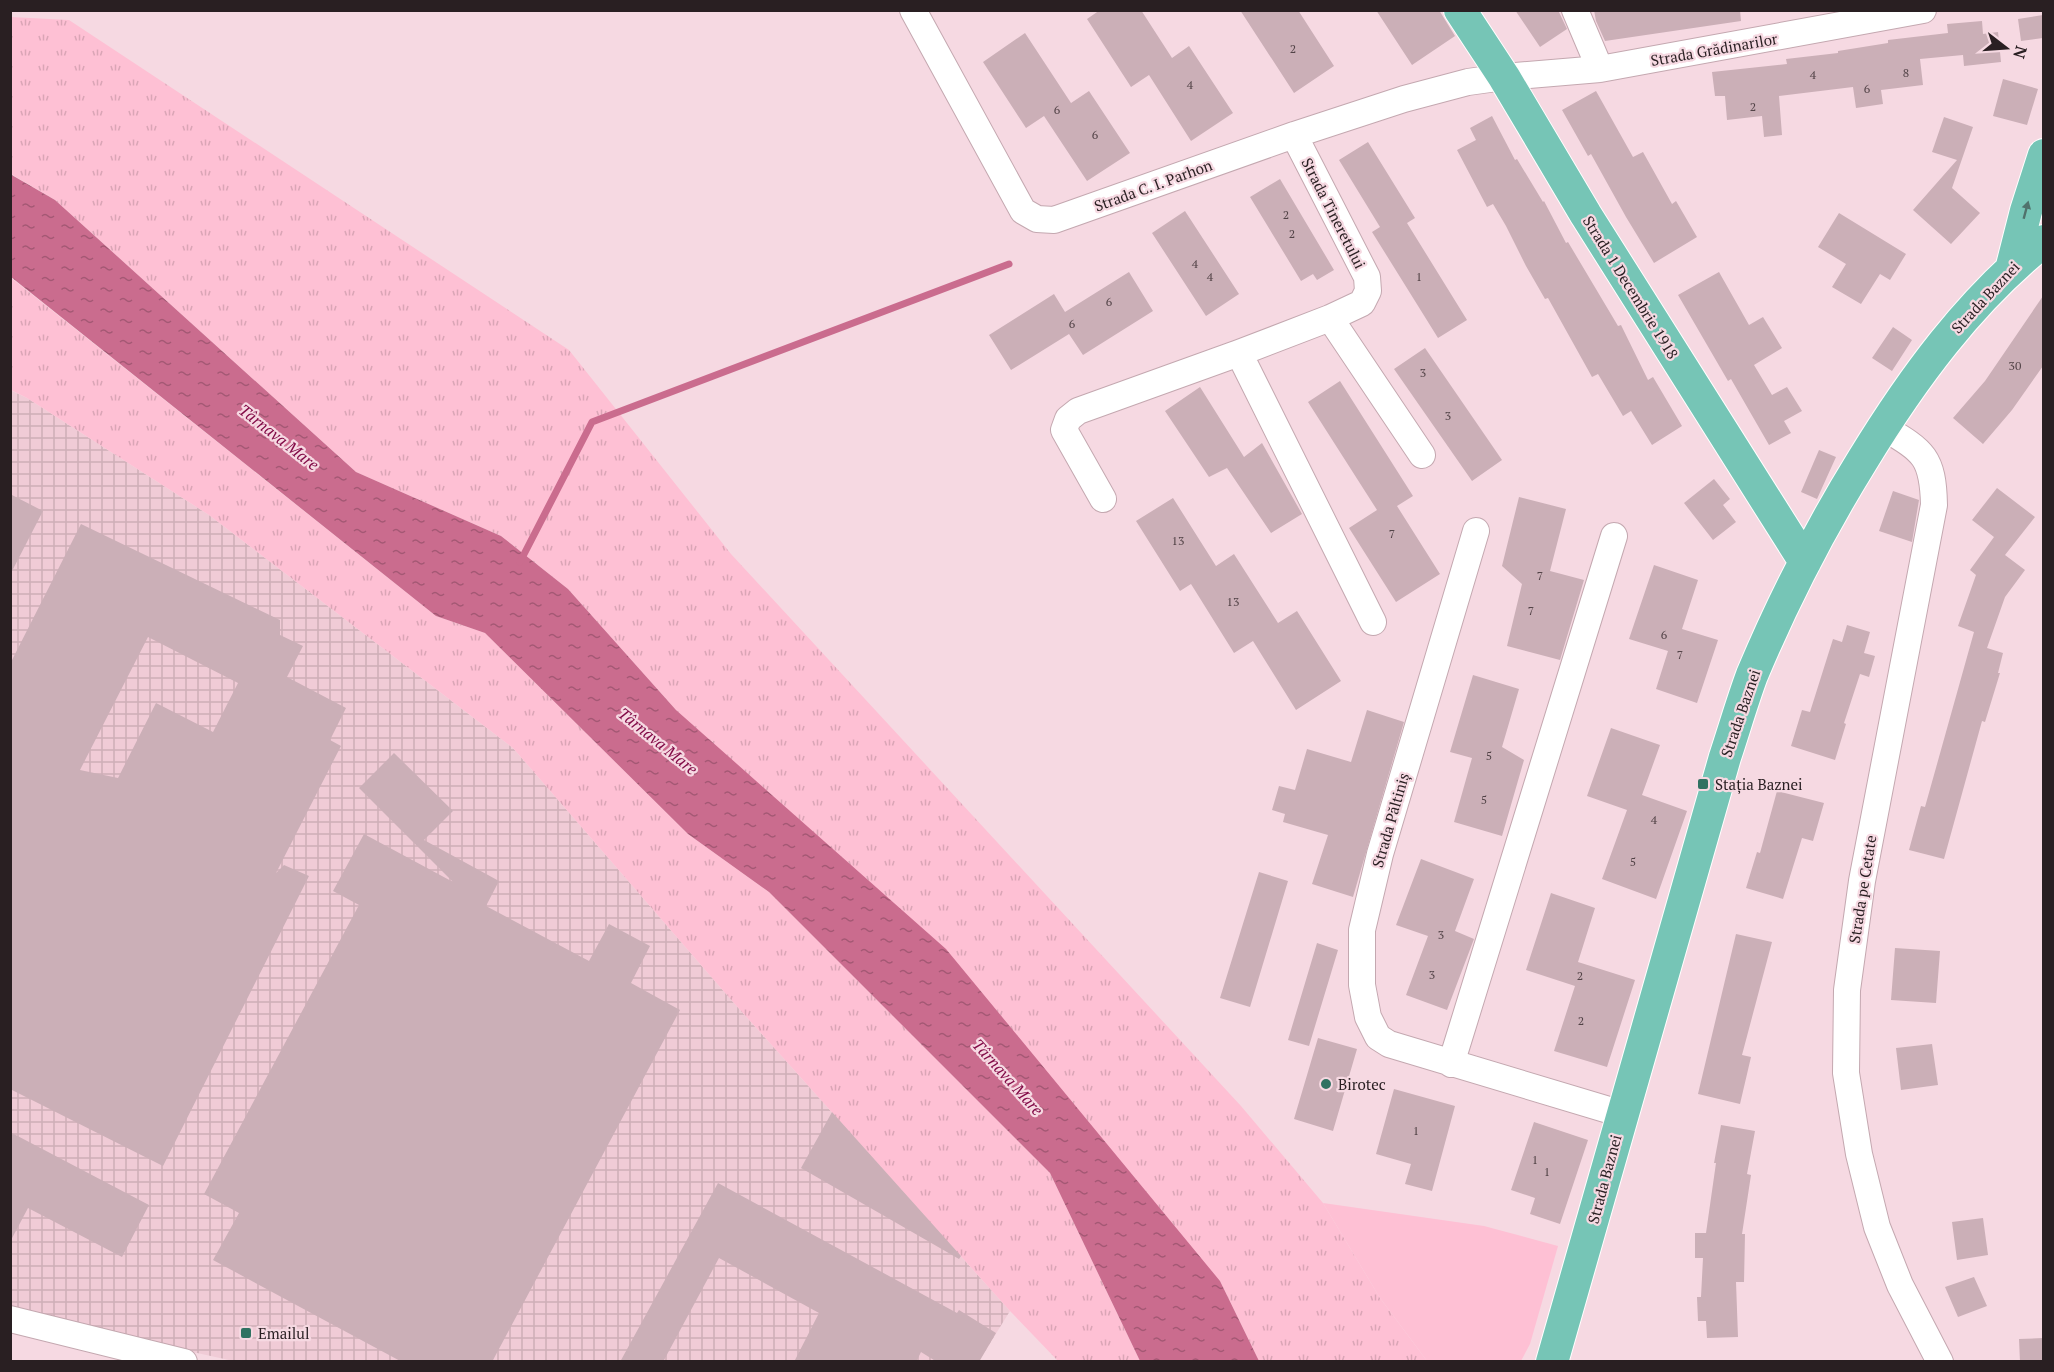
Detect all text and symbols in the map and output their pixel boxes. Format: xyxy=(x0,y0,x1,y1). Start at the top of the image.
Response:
north arrow xyxy=(1976,18,2036,78)
street label: Strada Grădinarilor xyxy=(1649,28,1779,70)
house number: 2 xyxy=(1290,41,1296,56)
text: N xyxy=(2008,43,2033,61)
house number: 8 xyxy=(1903,65,1909,80)
house number: 4 xyxy=(1810,67,1817,82)
house number: 4 xyxy=(1187,77,1194,92)
house number: 6 xyxy=(1864,81,1871,96)
house number: 2 xyxy=(1750,99,1756,114)
house number: 6 xyxy=(1054,102,1061,117)
house number: 6 xyxy=(1092,127,1099,142)
street label: Strada C. I. Parhon xyxy=(1091,154,1215,216)
street label: Strada Tineretului xyxy=(1297,154,1371,272)
one-way arrow xyxy=(2022,201,2031,219)
house number: 2 xyxy=(1283,207,1289,222)
street label: Strada 1 Decembrie 1918 xyxy=(1579,212,1683,362)
house number: 2 xyxy=(1289,226,1295,241)
house number: 4 xyxy=(1192,256,1199,271)
street label: Strada Baznei xyxy=(1946,257,2024,337)
house number: 4 xyxy=(1207,269,1214,284)
house number: 1 xyxy=(1416,269,1422,284)
house number: 6 xyxy=(1106,294,1113,309)
house number: 6 xyxy=(1069,316,1076,331)
house number: 30 xyxy=(2009,358,2021,373)
house number: 3 xyxy=(1420,365,1426,380)
water label: Târnava Mare xyxy=(234,399,324,475)
house number: 3 xyxy=(1445,408,1451,423)
house number: 7 xyxy=(1389,526,1395,541)
house number: 13 xyxy=(1172,533,1184,548)
house number: 7 xyxy=(1537,568,1543,583)
house number: 13 xyxy=(1227,594,1239,609)
house number: 7 xyxy=(1528,603,1534,618)
house number: 6 xyxy=(1661,627,1668,642)
house number: 7 xyxy=(1677,647,1683,662)
street label: Strada Baznei xyxy=(1716,666,1764,760)
water label: Târnava Mare xyxy=(614,702,702,780)
house number: 5 xyxy=(1486,748,1492,763)
street label: Strada Păltiniș xyxy=(1367,770,1413,870)
place label: Stația Baznei xyxy=(1715,774,1803,794)
marker: Stația Baznei xyxy=(1696,777,1710,791)
house number: 5 xyxy=(1481,792,1487,807)
house number: 4 xyxy=(1651,812,1658,827)
street label: Strada pe Cetate xyxy=(1844,833,1880,945)
house number: 5 xyxy=(1630,854,1636,869)
house number: 3 xyxy=(1438,927,1444,942)
house number: 3 xyxy=(1429,967,1435,982)
house number: 2 xyxy=(1577,968,1583,983)
house number: 2 xyxy=(1578,1013,1584,1028)
water label: Târnava Mare xyxy=(968,1034,1048,1120)
place label: Birotec xyxy=(1338,1074,1386,1094)
marker: Birotec xyxy=(1319,1077,1333,1091)
house number: 1 xyxy=(1413,1123,1419,1138)
street label: Strada Baznei xyxy=(1582,1132,1626,1226)
house number: 1 xyxy=(1532,1152,1538,1167)
house number: 1 xyxy=(1544,1164,1550,1179)
place label: Emailul xyxy=(258,1323,309,1343)
marker: Emailul xyxy=(239,1326,253,1340)

